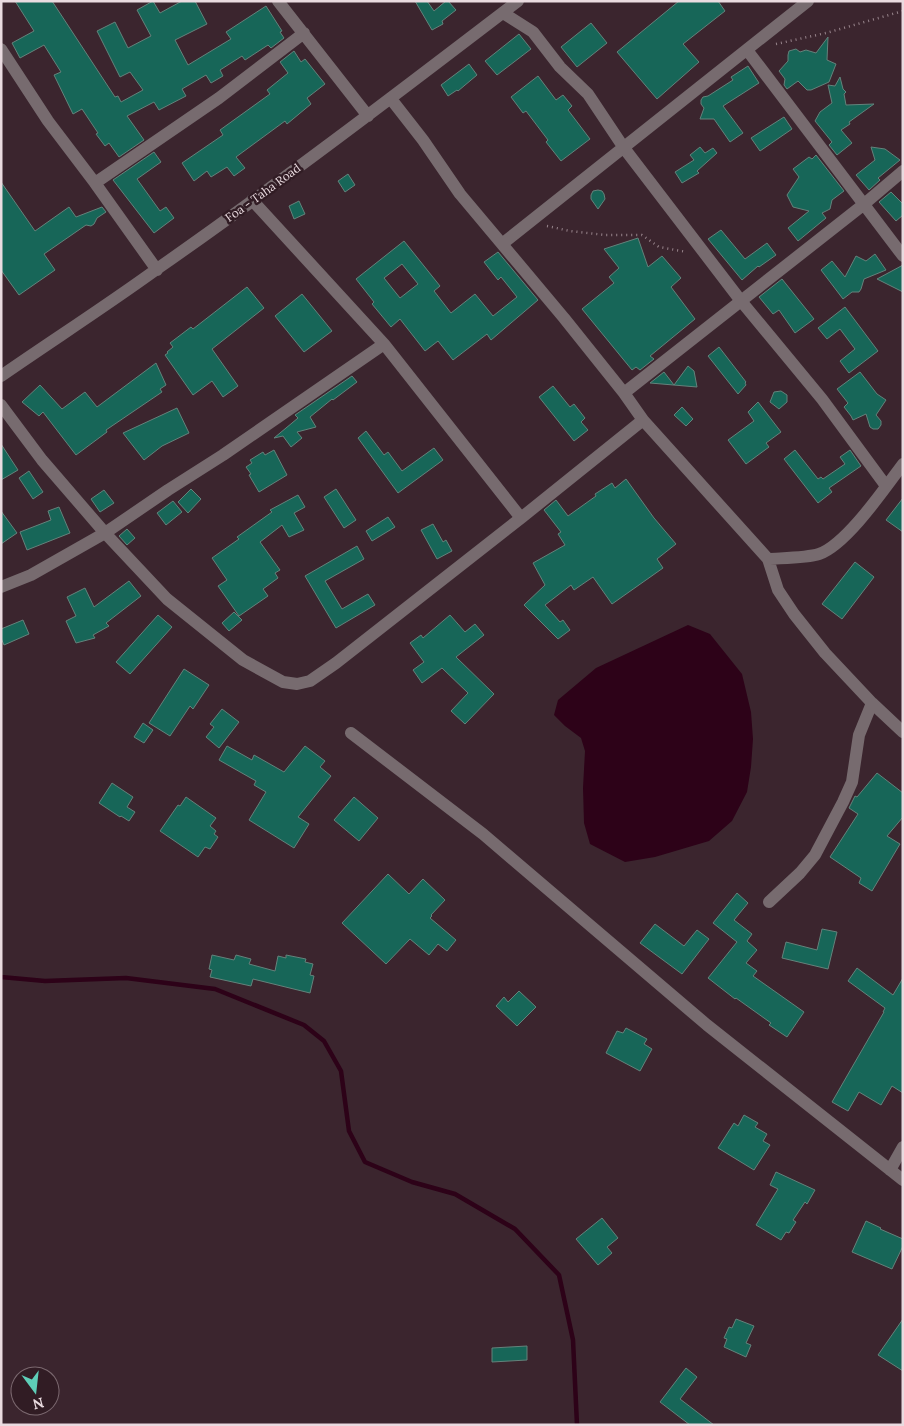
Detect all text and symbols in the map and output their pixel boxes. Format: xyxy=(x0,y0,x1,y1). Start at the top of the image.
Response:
street label: Foa - Taha Road xyxy=(222,160,303,225)
north arrow xyxy=(10,1366,60,1416)
text: N xyxy=(31,1393,46,1414)

